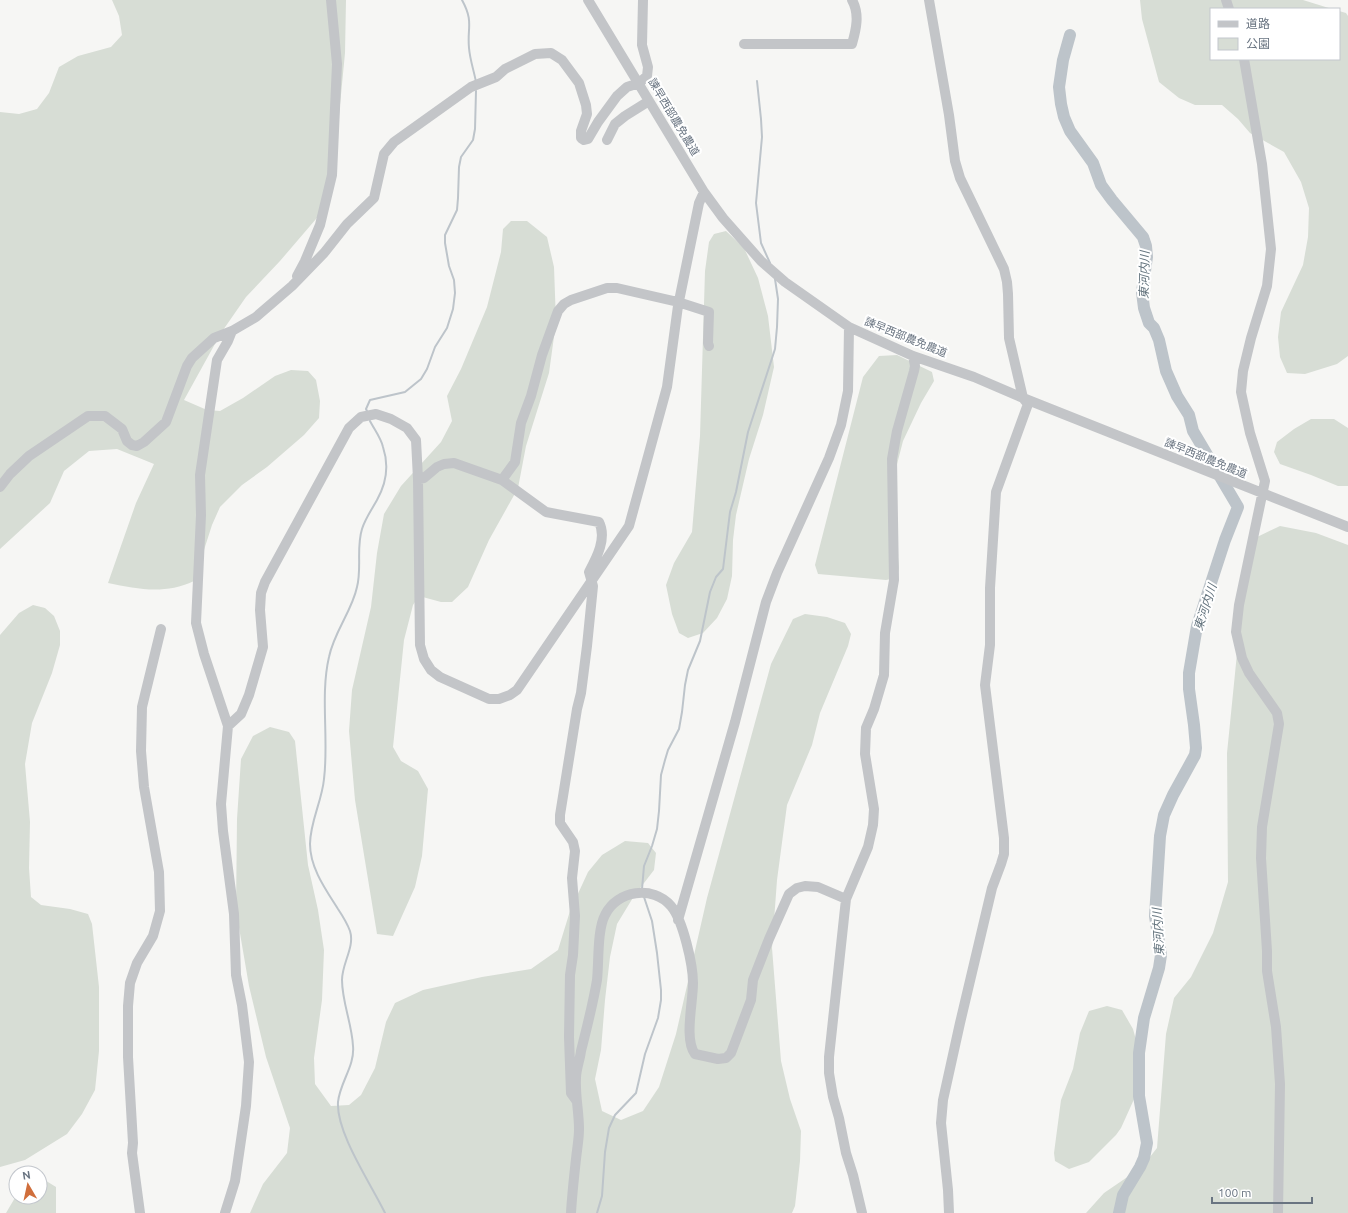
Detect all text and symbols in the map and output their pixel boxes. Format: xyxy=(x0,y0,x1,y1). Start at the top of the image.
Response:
legend xyxy=(1210,8,1340,60)
text: 道路 xyxy=(1246,17,1270,30)
text: 公園 xyxy=(1246,37,1270,50)
street label: 諫早西部農免農道 xyxy=(646,76,702,158)
water label: 東河内川 xyxy=(1137,249,1151,299)
street label: 諫早西部農免農道 xyxy=(863,315,949,359)
street label: 諫早西部農免農道 xyxy=(1163,436,1249,480)
water label: 東河内川 xyxy=(1191,580,1219,632)
water label: 東河内川 xyxy=(1150,906,1166,956)
north arrow xyxy=(8,1165,48,1205)
text: N xyxy=(21,1169,31,1182)
scale bar xyxy=(1212,1179,1312,1205)
text: 100 m xyxy=(1218,1186,1251,1199)

